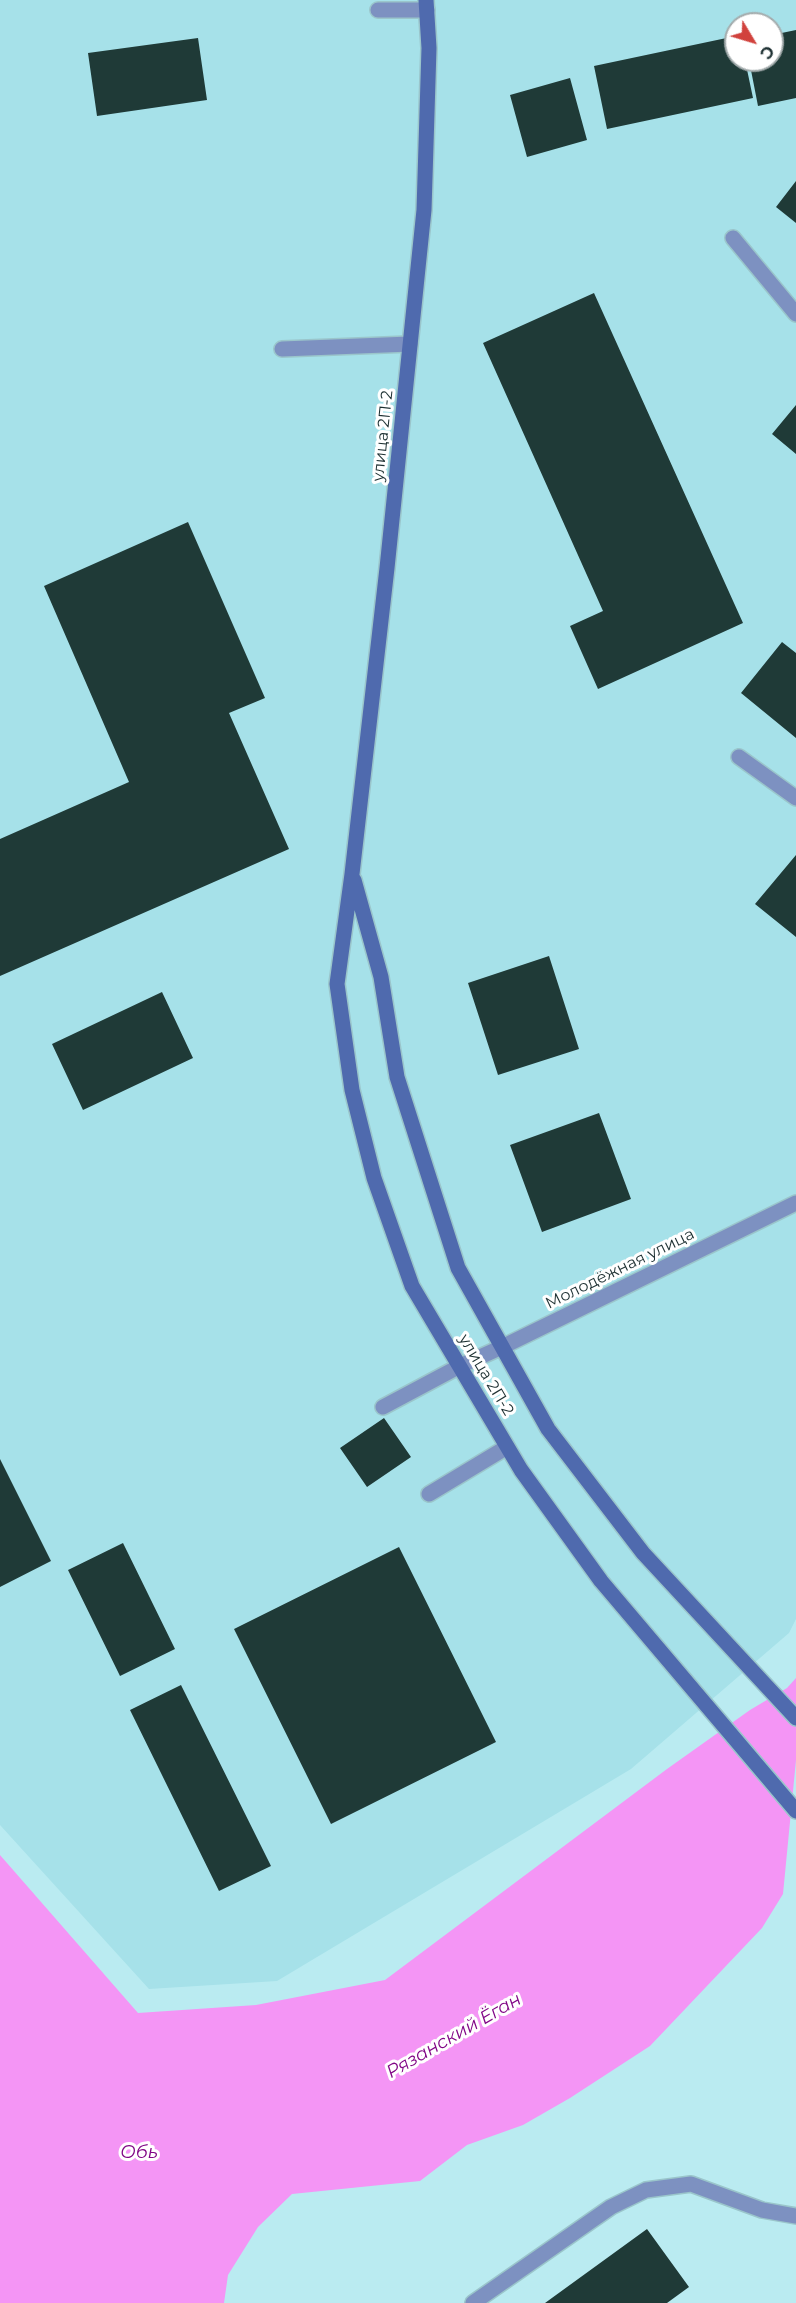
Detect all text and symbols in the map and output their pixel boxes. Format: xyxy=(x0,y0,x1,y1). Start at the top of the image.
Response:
north arrow xyxy=(724,12,784,72)
text: С xyxy=(756,42,778,63)
street label: улица 2П-2 xyxy=(369,390,397,482)
street label: Молодёжная улица xyxy=(543,1225,697,1313)
street label: улица 2П-2 xyxy=(454,1331,518,1419)
water label: Рязанский Ёган xyxy=(383,1989,525,2083)
water label: Обь xyxy=(120,2142,158,2164)

